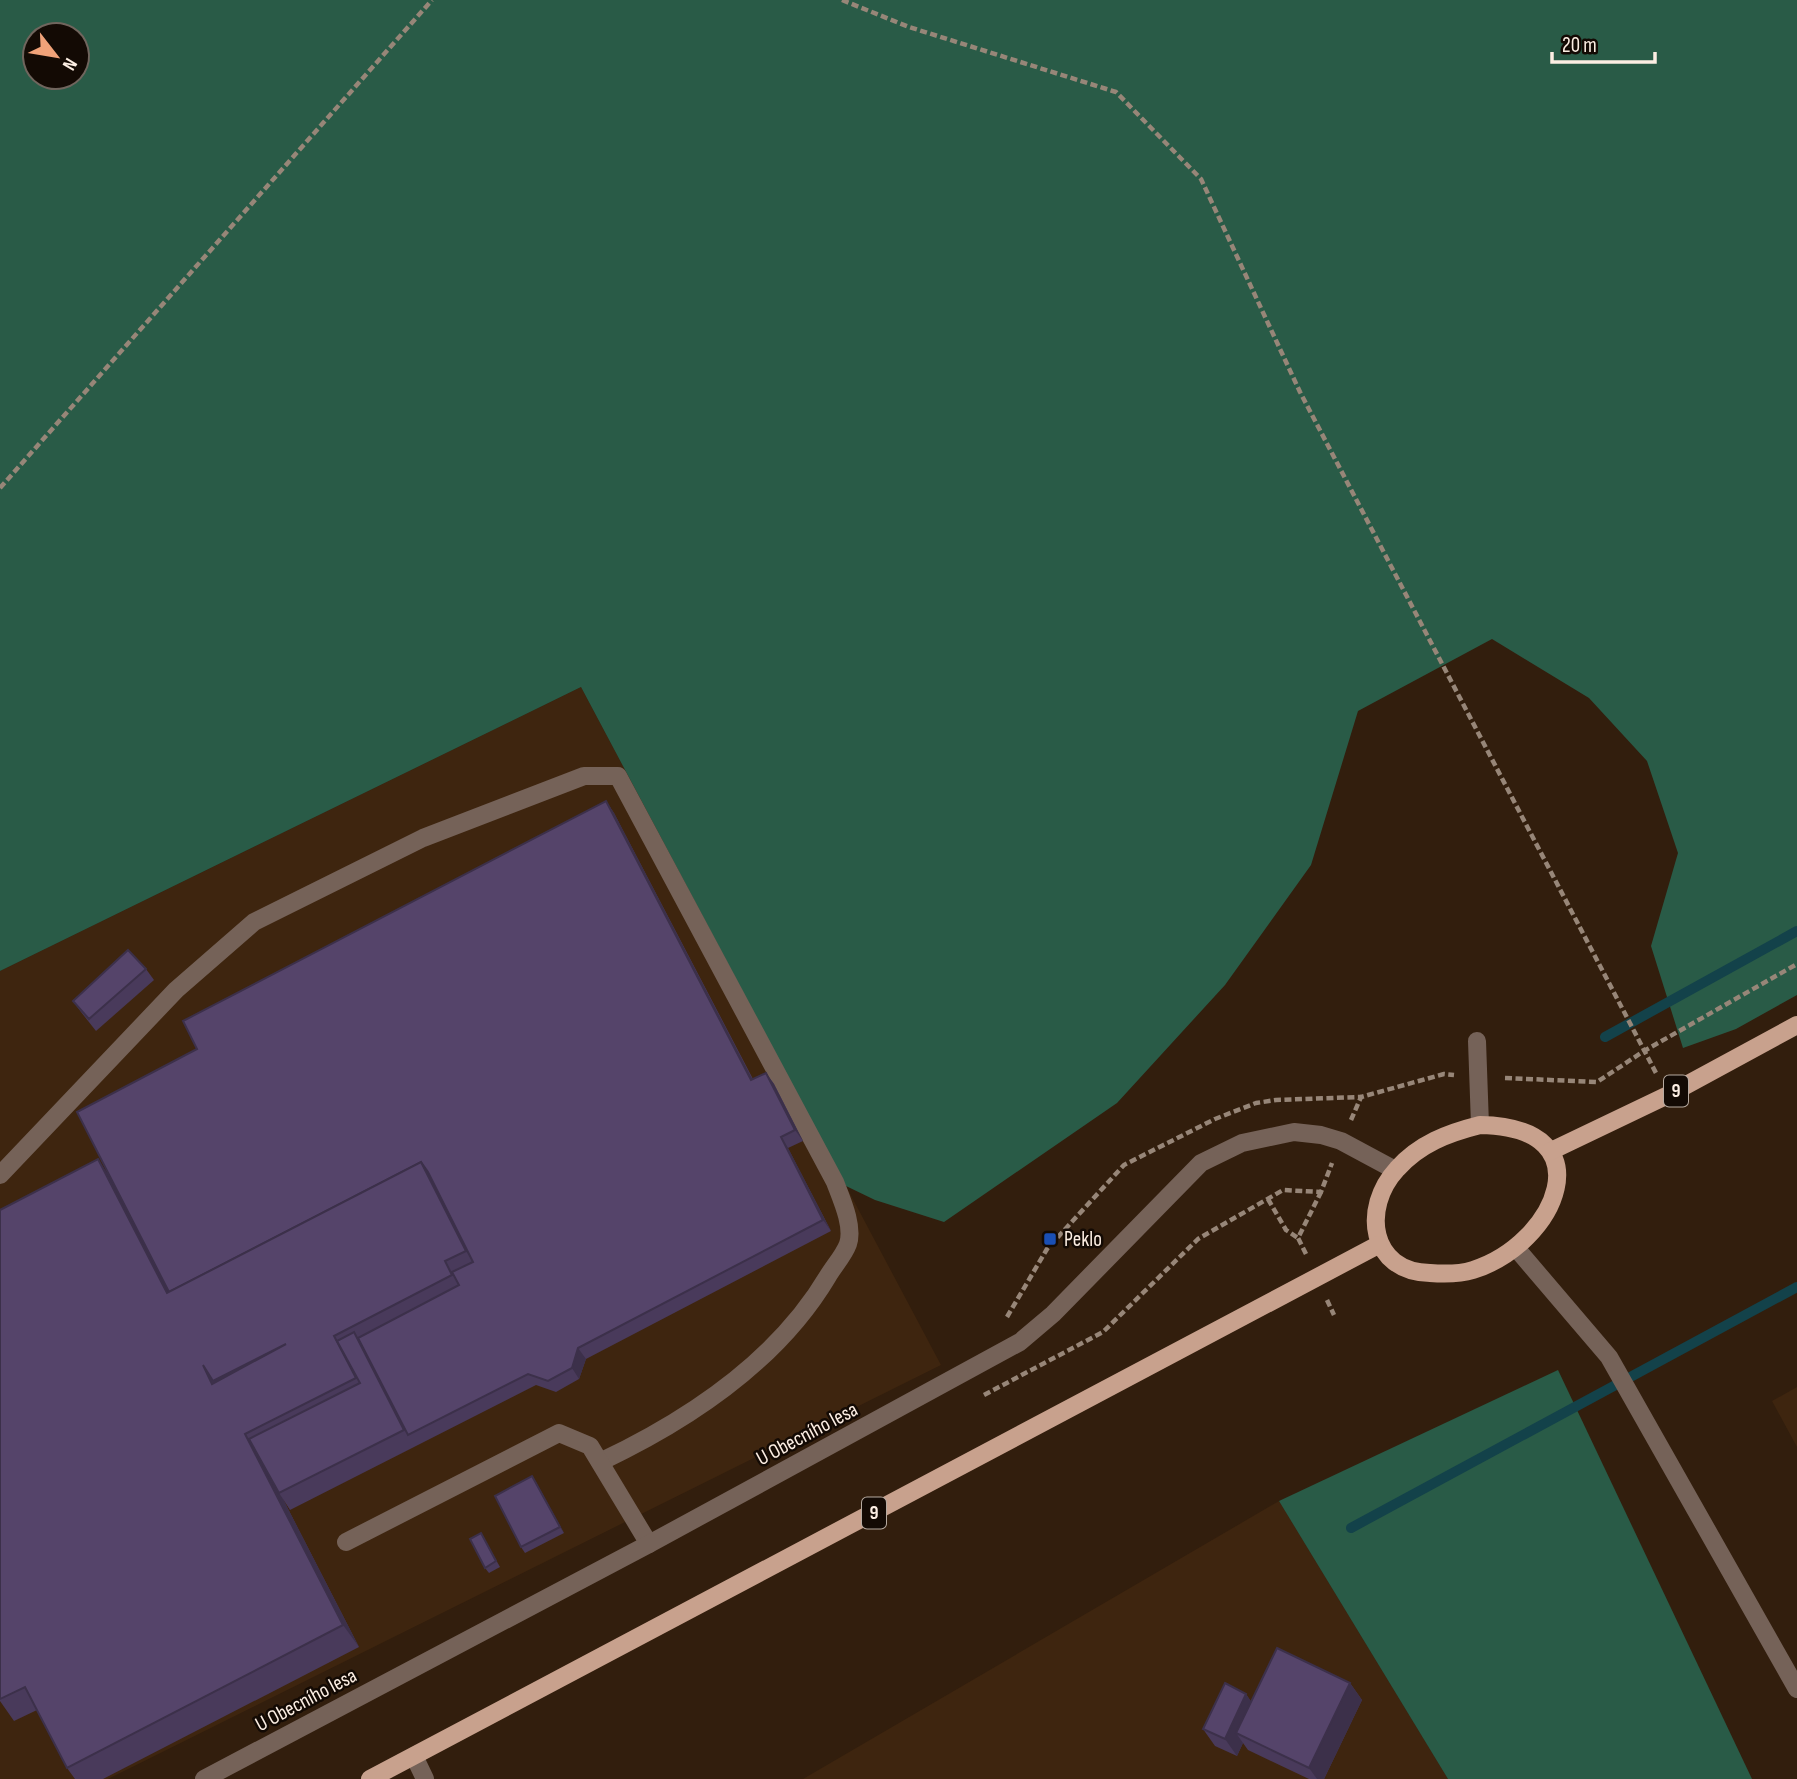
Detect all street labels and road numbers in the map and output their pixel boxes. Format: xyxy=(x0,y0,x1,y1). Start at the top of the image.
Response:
road number: 9 xyxy=(1664,1076,1688,1106)
street label: U Obecního lesa xyxy=(752,1397,862,1471)
road number: 9 xyxy=(862,1498,886,1528)
street label: U Obecního lesa xyxy=(251,1663,361,1737)

